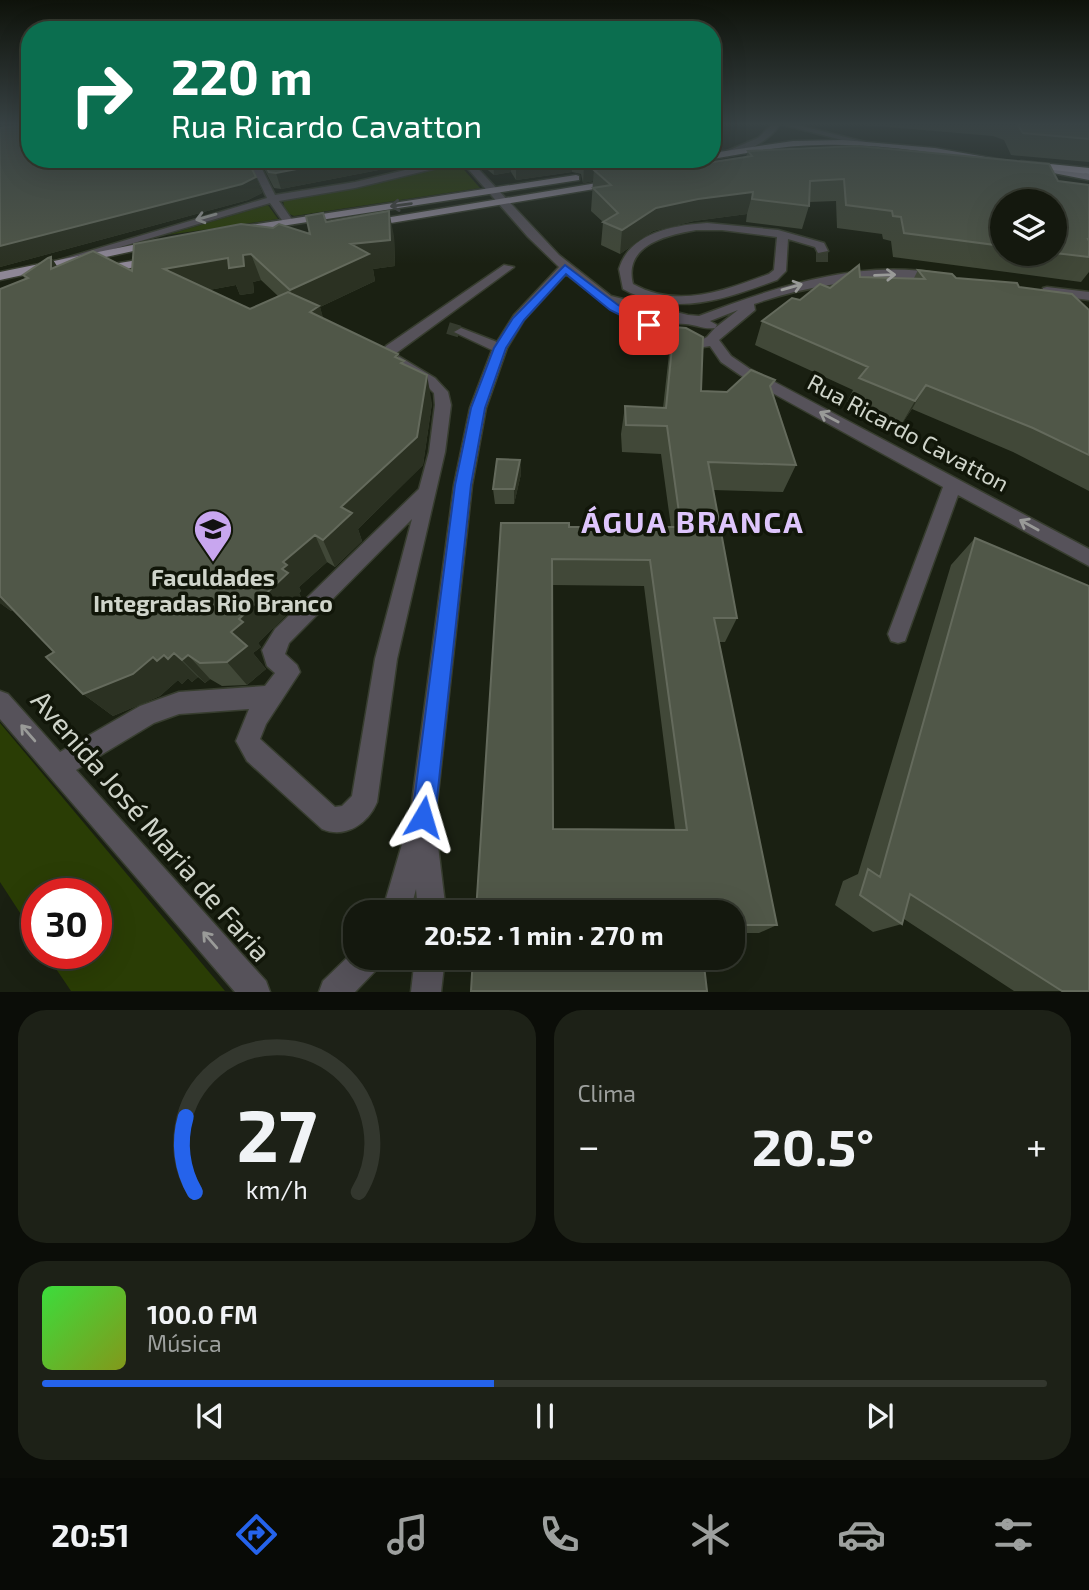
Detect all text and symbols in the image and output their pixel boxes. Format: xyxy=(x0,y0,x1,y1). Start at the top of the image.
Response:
text: 220 m xyxy=(171,46,313,105)
icon: right xyxy=(56,49,147,140)
text: Rua Ricardo Cavatton xyxy=(171,106,482,144)
map controls xyxy=(990,189,1067,266)
button: layers xyxy=(990,189,1067,266)
one-way arrow xyxy=(390,198,413,211)
one-way arrow xyxy=(195,212,217,225)
one-way arrow xyxy=(873,268,896,282)
one-way arrow xyxy=(780,279,802,292)
pin xyxy=(619,295,679,355)
icon: arrive xyxy=(630,306,668,344)
street label: Rua Ricardo Cavatton xyxy=(803,367,1014,497)
one-way arrow xyxy=(819,410,840,423)
district label: ÁGUA BRANCA xyxy=(581,503,805,539)
school or university icon: Faculdades Integradas Rio Branco xyxy=(192,508,234,563)
one-way arrow xyxy=(1019,518,1040,531)
place label: Faculdades Integradas Rio Branco xyxy=(93,563,333,617)
street label: Avenida José Maria de Faria xyxy=(25,683,279,968)
one-way arrow xyxy=(19,725,36,742)
position arrow xyxy=(386,780,460,854)
speed limit sign: 30 xyxy=(21,878,112,969)
text: 20:52 · 1 min · 270 m xyxy=(424,919,664,950)
one-way arrow xyxy=(202,931,218,949)
text: Clima xyxy=(578,1079,636,1107)
text: 27 xyxy=(236,1090,317,1178)
text: 20.5° xyxy=(752,1114,874,1176)
text: − xyxy=(578,1122,600,1168)
text: + xyxy=(1026,1122,1047,1168)
text: km/h xyxy=(246,1174,308,1204)
text: 100.0 FM xyxy=(147,1298,258,1329)
text: Música xyxy=(147,1329,222,1357)
icon: previous xyxy=(191,1397,229,1435)
icon: pause xyxy=(526,1397,564,1435)
icon: next xyxy=(861,1397,899,1435)
icon: directions xyxy=(232,1510,281,1559)
icon: music xyxy=(383,1510,432,1559)
icon: phone xyxy=(535,1510,584,1559)
icon: climate xyxy=(686,1510,735,1559)
icon: car xyxy=(837,1510,886,1559)
icon: filters xyxy=(989,1510,1038,1559)
text: 20:51 xyxy=(51,1515,130,1553)

